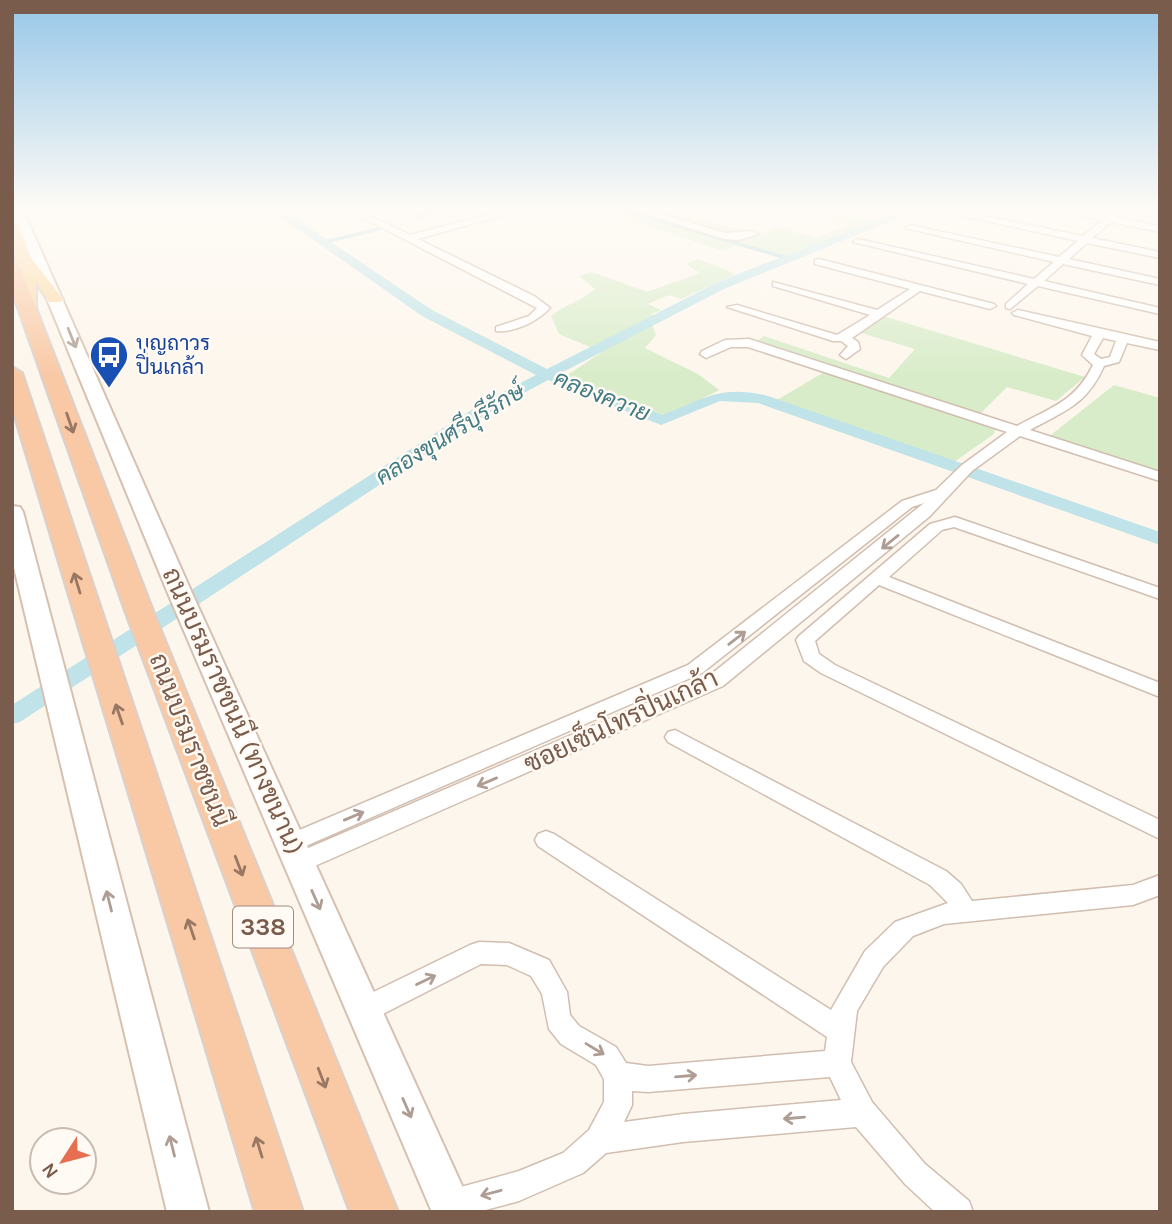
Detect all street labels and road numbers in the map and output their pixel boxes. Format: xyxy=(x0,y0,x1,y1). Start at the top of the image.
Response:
street label: ถนนบรมราชชนนี (ทางขนาน) xyxy=(156,563,310,859)
street label: ถนนบรมราชชนนี xyxy=(143,649,237,831)
street label: ซอยเซ็นโทรปิ่นเกล้า xyxy=(517,657,723,780)
road number: 338 xyxy=(233,906,293,947)

